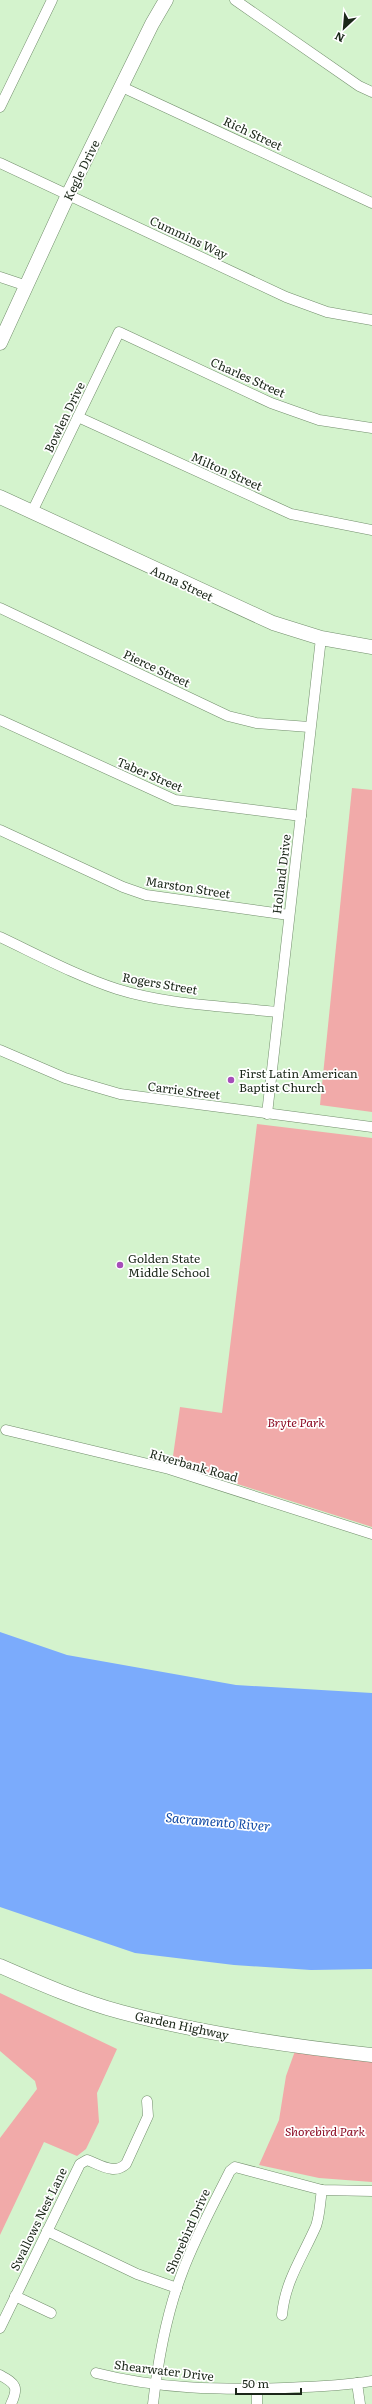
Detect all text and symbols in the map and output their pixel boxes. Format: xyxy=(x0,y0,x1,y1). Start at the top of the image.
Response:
north arrow xyxy=(324,8,364,48)
text: N xyxy=(332,29,347,47)
street label: Rich Street xyxy=(221,111,286,155)
street label: Kegle Drive xyxy=(59,137,103,203)
street label: Cummins Way xyxy=(147,211,231,263)
street label: Charles Street xyxy=(208,352,288,402)
street label: Bowlen Drive xyxy=(39,379,89,455)
street label: Milton Street xyxy=(189,447,266,495)
street label: Anna Street xyxy=(148,561,217,605)
street label: Pierce Street xyxy=(121,645,193,691)
street label: Taber Street xyxy=(114,752,186,796)
street label: Holland Drive xyxy=(267,833,295,915)
street label: Marston Street xyxy=(144,871,232,903)
street label: Rogers Street xyxy=(121,968,199,998)
place label: First Latin American Baptist Church xyxy=(239,1064,358,1096)
marker: First Latin American Baptist Church xyxy=(226,1075,236,1085)
street label: Carrie Street xyxy=(147,1077,221,1103)
place label: Golden State Middle School xyxy=(128,1249,210,1281)
marker: Golden State Middle School xyxy=(115,1260,125,1270)
park label: Bryte Park xyxy=(267,1413,325,1431)
street label: Riverbank Road xyxy=(148,1444,241,1486)
water label: Sacramento River xyxy=(165,1807,271,1835)
street label: Garden Highway xyxy=(133,2006,231,2044)
park label: Shorebird Park xyxy=(285,2122,365,2140)
street label: Swallows Nest Lane xyxy=(5,2164,71,2274)
street label: Shorebird Drive xyxy=(160,2186,214,2276)
street label: Shearwater Drive xyxy=(113,2355,215,2385)
scale bar xyxy=(236,2370,301,2396)
text: 50 m xyxy=(242,2374,269,2392)

